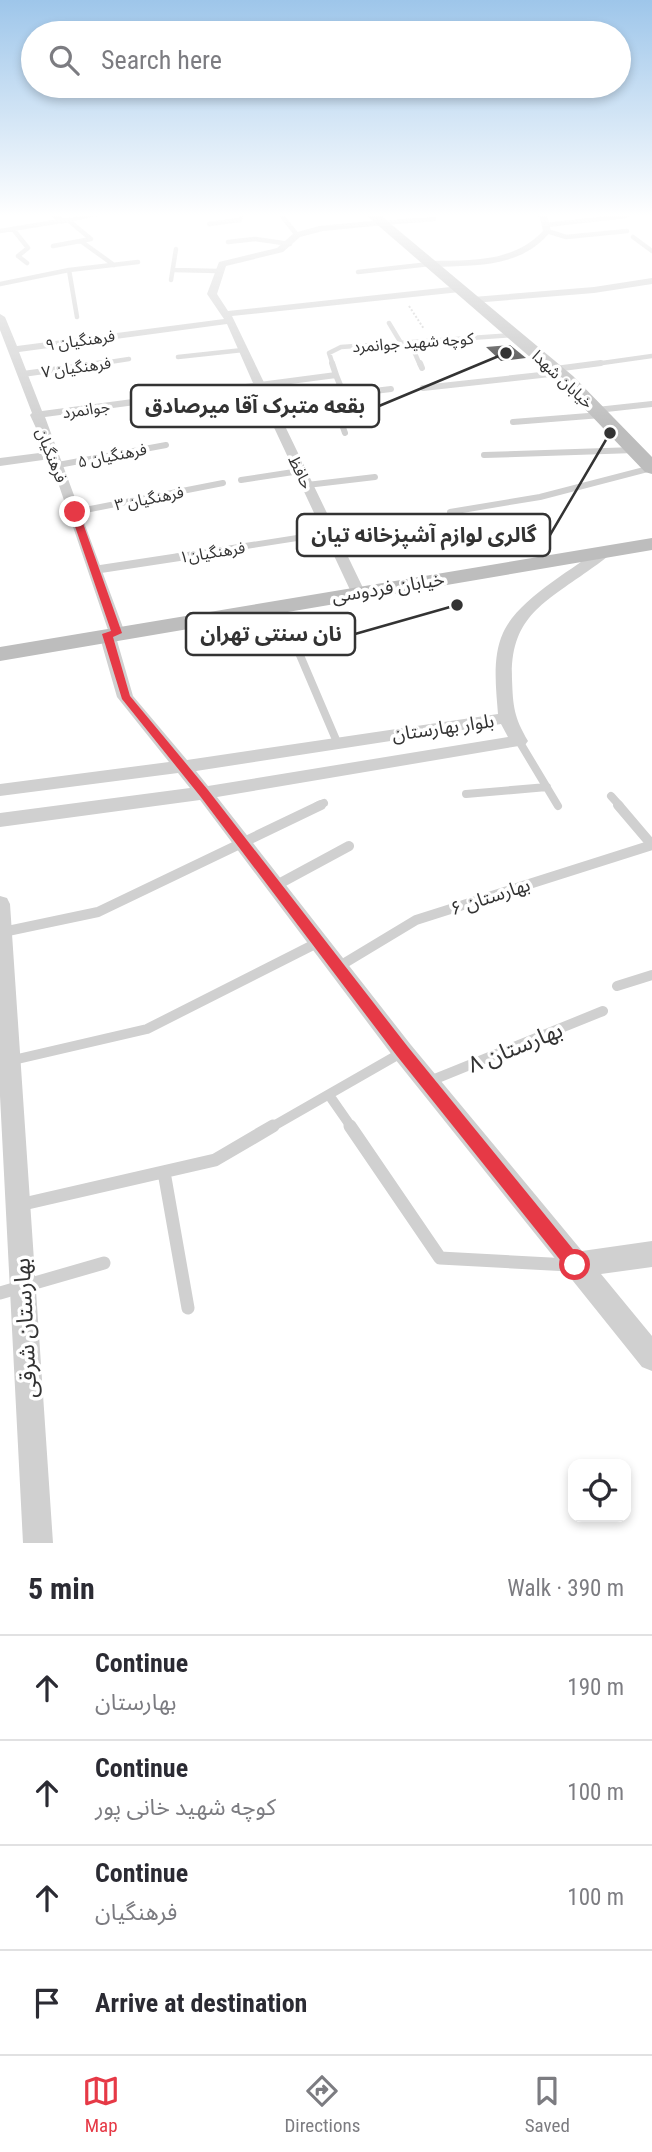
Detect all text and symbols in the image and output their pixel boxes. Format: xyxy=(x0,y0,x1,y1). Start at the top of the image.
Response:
search box xyxy=(21,21,631,98)
icon: search xyxy=(45,41,83,79)
text: Search here xyxy=(101,45,222,75)
street label: فرهنگیان ۹ xyxy=(44,326,116,355)
street label: کوچه شهید جوانمرد xyxy=(352,329,475,357)
street label: خیابان شهدا xyxy=(528,346,597,412)
street label: فرهنگیان ۷ xyxy=(40,353,112,382)
callout: بقعه متبرک آقا میرصادق xyxy=(131,385,379,427)
text: بقعه متبرک آقا میرصادق xyxy=(145,394,365,418)
street label: جوانمرد xyxy=(61,397,111,422)
street label: فرهنگیان xyxy=(32,425,71,485)
street label: فرهنگیان ۵ xyxy=(76,439,148,472)
street label: حافظ xyxy=(284,453,317,492)
street label: فرهنگیان ۳ xyxy=(113,482,185,515)
route end xyxy=(59,496,90,527)
callout: گالری لوازم آشپزخانه تیان xyxy=(297,514,550,556)
text: گالری لوازم آشپزخانه تیان xyxy=(311,523,537,551)
street label: فرهنگیان۱ xyxy=(178,538,246,567)
street label: خیابان فردوسی xyxy=(330,567,446,608)
callout: نان سنتی تهران xyxy=(186,613,355,655)
text: نان سنتی تهران xyxy=(200,622,342,646)
street label: بلوار بهارستان xyxy=(391,709,496,746)
street label: بهارستان ۶ xyxy=(447,873,533,920)
street label: بهارستان ۸ xyxy=(464,1016,567,1079)
route start xyxy=(559,1249,590,1280)
street label: بهارستان شرقی xyxy=(8,1257,43,1399)
map controls xyxy=(568,1459,631,1522)
button: locate xyxy=(568,1459,631,1522)
text: 5 min xyxy=(28,1571,95,1606)
text: Walk · 390 m xyxy=(507,1575,624,1602)
text: Continue xyxy=(95,1648,188,1678)
icon: ahead xyxy=(28,1669,66,1707)
text: 190 m xyxy=(567,1674,624,1701)
text: بهارستان xyxy=(95,1689,176,1716)
text: Continue xyxy=(95,1753,188,1783)
icon: ahead xyxy=(28,1774,66,1812)
text: 100 m xyxy=(567,1779,624,1806)
text: کوچه شهید خانی پور xyxy=(95,1794,276,1821)
text: Continue xyxy=(95,1858,188,1888)
icon: ahead xyxy=(28,1879,66,1917)
text: 100 m xyxy=(567,1884,624,1911)
text: فرهنگیان xyxy=(95,1899,177,1926)
icon: arrive xyxy=(28,1984,66,2022)
text: Arrive at destination xyxy=(95,1988,307,2018)
tab: Map xyxy=(82,2072,120,2137)
tab: Directions xyxy=(284,2072,360,2137)
tab: Saved xyxy=(525,2072,570,2137)

